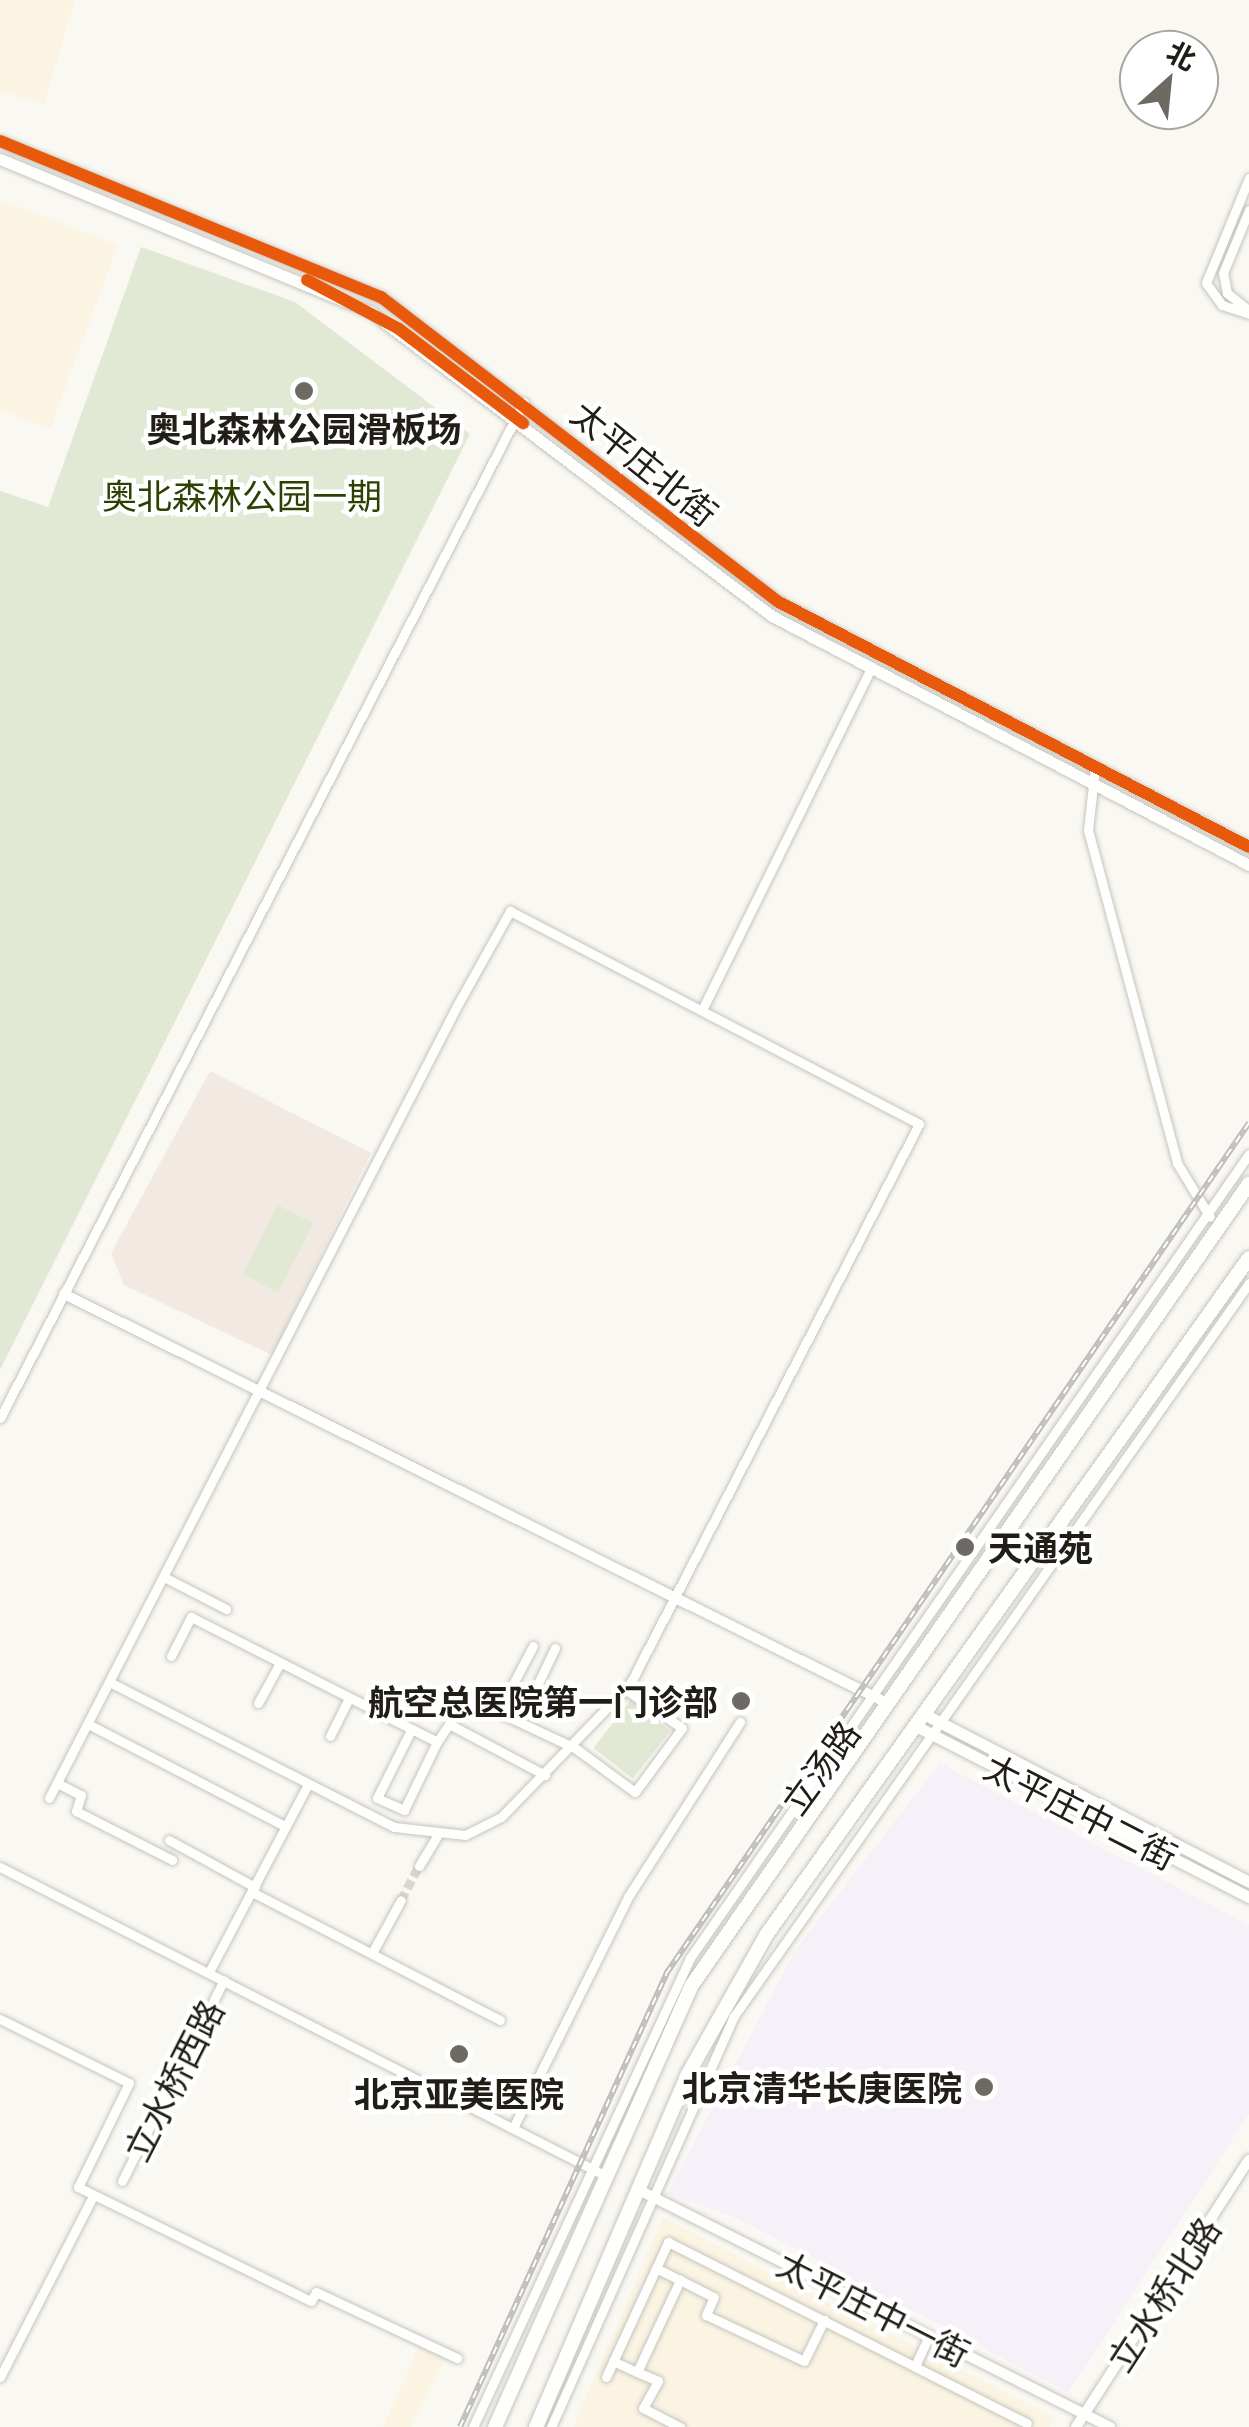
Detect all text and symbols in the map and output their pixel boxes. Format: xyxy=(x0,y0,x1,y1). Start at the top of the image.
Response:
north arrow xyxy=(1119,30,1219,130)
text: 北 xyxy=(1162,34,1202,77)
marker: 奥北森林公园滑板场 xyxy=(293,380,315,402)
street label: 太平庄北街 xyxy=(564,392,726,534)
place label: 奥北森林公园滑板场 xyxy=(147,407,461,449)
park label: 奥北森林公园一期 xyxy=(102,474,382,516)
place label: 天通苑 xyxy=(988,1526,1093,1568)
marker: 天通苑 xyxy=(952,1534,978,1560)
place label: 航空总医院第一门诊部 xyxy=(368,1680,718,1722)
marker: 航空总医院第一门诊部 xyxy=(728,1688,754,1714)
street label: 立汤路 xyxy=(772,1712,868,1822)
street label: 太平庄中二街 xyxy=(978,1745,1184,1877)
street label: 立水桥西路 xyxy=(115,1993,231,2167)
marker: 北京亚美医院 xyxy=(446,2041,472,2067)
place label: 北京清华长庚医院 xyxy=(682,2066,962,2108)
place label: 北京亚美医院 xyxy=(354,2072,564,2114)
marker: 北京清华长庚医院 xyxy=(971,2074,997,2100)
street label: 立水桥北路 xyxy=(1098,2209,1228,2379)
street label: 太平庄中一街 xyxy=(771,2242,977,2374)

